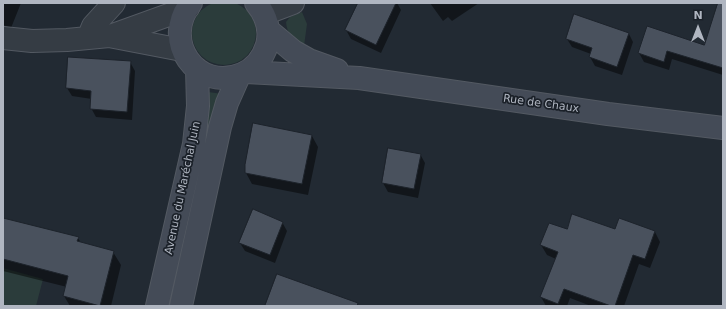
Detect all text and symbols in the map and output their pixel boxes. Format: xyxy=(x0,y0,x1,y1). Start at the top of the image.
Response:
north arrow xyxy=(678,8,718,48)
text: N xyxy=(693,9,703,22)
street label: Rue de Chaux xyxy=(502,92,580,116)
street label: Avenue du Maréchal Juin xyxy=(162,120,204,256)

